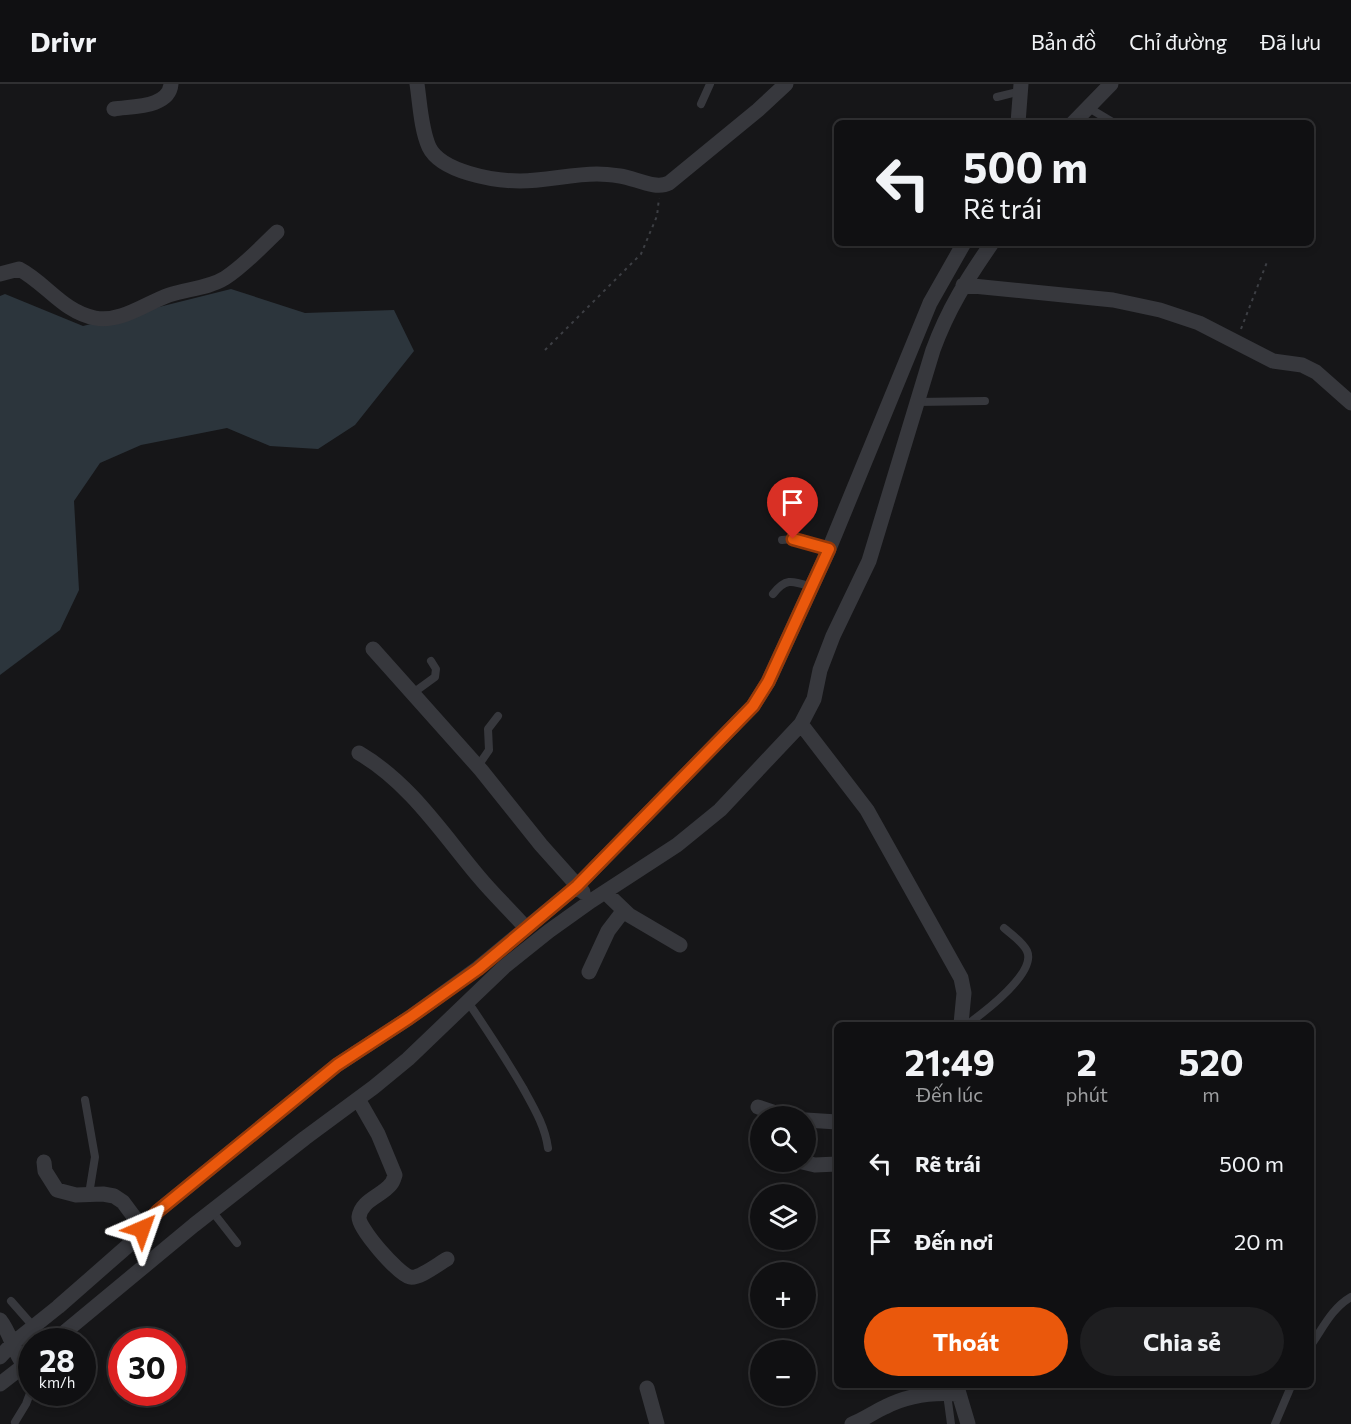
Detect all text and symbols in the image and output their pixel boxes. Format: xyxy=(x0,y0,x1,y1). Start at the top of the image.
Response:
text: Drivr xyxy=(30,24,97,58)
text: Bản đồ xyxy=(1031,29,1096,54)
text: Chỉ đường xyxy=(1129,29,1227,54)
text: Đã lưu xyxy=(1260,29,1321,54)
text: 500 m xyxy=(963,140,1088,192)
icon: left xyxy=(864,144,942,222)
text: Rẽ trái xyxy=(963,192,1042,225)
pin xyxy=(767,477,818,539)
icon: arrive xyxy=(776,486,809,519)
text: 21:49 xyxy=(904,1039,995,1083)
text: 2 xyxy=(1076,1039,1097,1083)
text: 520 xyxy=(1178,1039,1244,1083)
text: Đến lúc xyxy=(916,1082,983,1106)
text: phút xyxy=(1065,1082,1108,1106)
text: m xyxy=(1202,1082,1220,1106)
map controls xyxy=(750,1106,816,1406)
button: search xyxy=(750,1106,816,1172)
icon: left xyxy=(864,1147,897,1180)
text: Rẽ trái xyxy=(915,1150,981,1177)
text: 500 m xyxy=(1219,1150,1284,1177)
button: layers xyxy=(750,1184,816,1250)
position arrow xyxy=(110,1197,174,1261)
icon: arrive xyxy=(864,1225,897,1258)
text: Đến nơi xyxy=(915,1228,993,1255)
text: 20 m xyxy=(1234,1228,1284,1255)
button: + xyxy=(750,1262,816,1328)
button: Thoát xyxy=(864,1307,1068,1376)
button: Chia sẻ xyxy=(1080,1307,1284,1376)
speed limit sign: 30 xyxy=(108,1328,186,1406)
button: − xyxy=(750,1340,816,1406)
text: 28 xyxy=(39,1341,75,1378)
text: km/h xyxy=(39,1373,75,1391)

